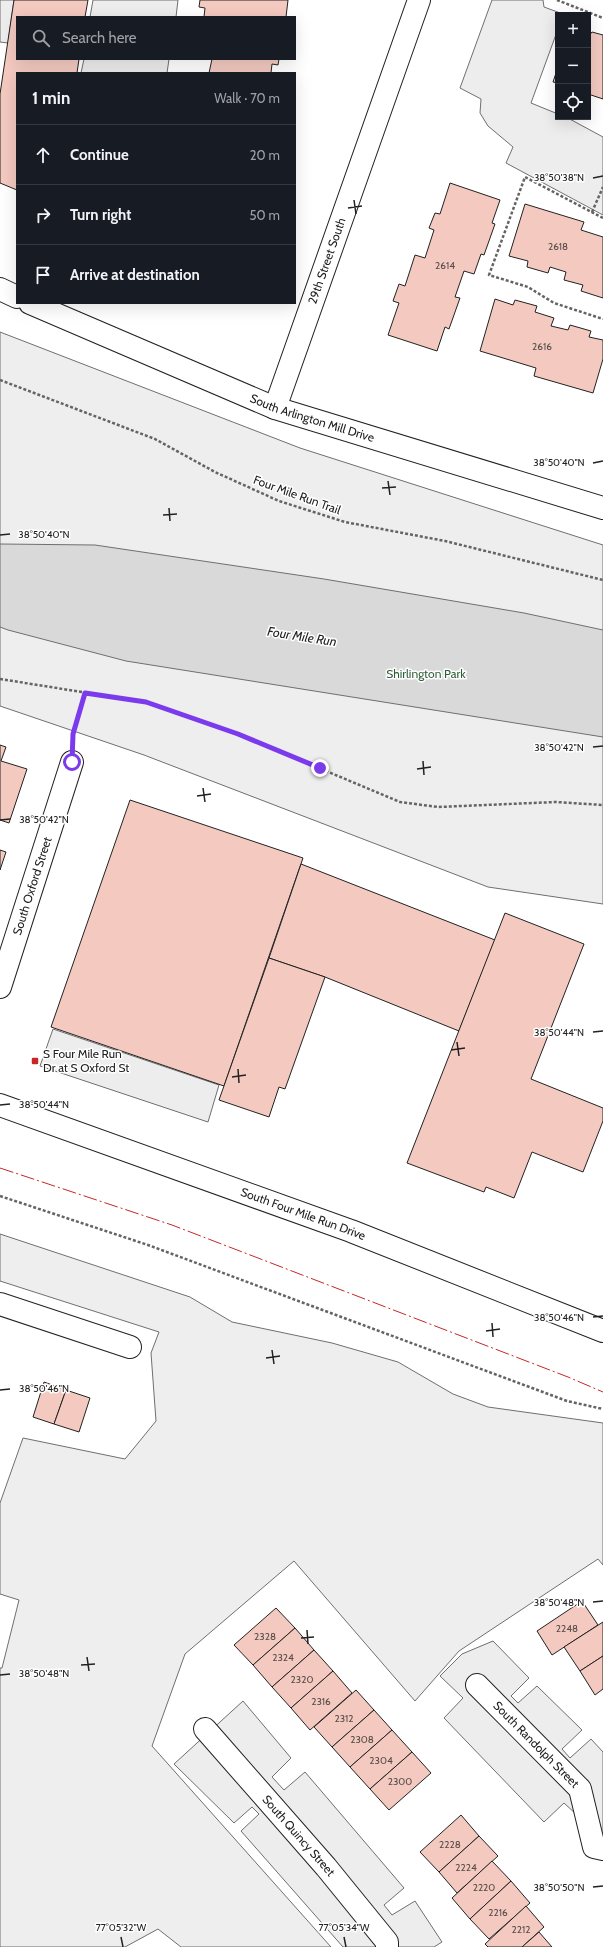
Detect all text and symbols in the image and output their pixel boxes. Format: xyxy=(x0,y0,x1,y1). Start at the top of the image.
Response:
map controls xyxy=(555,12,591,120)
button: + xyxy=(555,12,591,48)
search box xyxy=(16,16,296,60)
icon: search xyxy=(30,27,52,49)
text: Search here xyxy=(62,29,137,47)
button: − xyxy=(555,48,591,84)
button: locate xyxy=(555,84,591,120)
text: 1 min xyxy=(32,88,70,108)
text: Walk · 70 m xyxy=(214,90,280,106)
icon: ahead xyxy=(32,144,54,166)
text: Continue xyxy=(70,146,129,164)
text: 20 m xyxy=(250,147,280,163)
text: 38°50'38"N xyxy=(534,171,584,184)
icon: right xyxy=(32,204,54,226)
text: Turn right xyxy=(70,206,131,224)
text: 50 m xyxy=(250,207,280,223)
street label: 29th Street South xyxy=(304,216,349,306)
house number: 2618 xyxy=(548,240,568,253)
house number: 2614 xyxy=(435,259,455,272)
icon: arrive xyxy=(32,264,54,286)
text: Arrive at destination xyxy=(70,266,200,284)
house number: 2616 xyxy=(532,340,552,353)
street label: South Arlington Mill Drive xyxy=(248,390,376,445)
text: 38°50'40"N xyxy=(533,456,585,469)
street label: Four Mile Run Trail xyxy=(251,472,343,517)
text: 38°50'40"N xyxy=(18,528,70,541)
water label: Four Mile Run xyxy=(266,623,338,649)
park label: Shirlington Park xyxy=(386,666,466,681)
text: 38°50'42"N xyxy=(534,741,584,754)
route start xyxy=(63,753,81,771)
route end xyxy=(311,759,329,777)
text: 38°50'42"N xyxy=(19,813,69,826)
street label: South Oxford Street xyxy=(9,835,55,937)
text: 38°50'44"N xyxy=(534,1026,584,1039)
place label: S Four Mile Run Dr at S Oxford St xyxy=(43,1046,129,1075)
marker: S Four Mile Run Dr at S Oxford St xyxy=(30,1056,40,1066)
text: 38°50'44"N xyxy=(19,1098,69,1111)
street label: South Four Mile Run Drive xyxy=(239,1184,368,1243)
text: 38°50'46"N xyxy=(534,1311,584,1324)
text: 38°50'46"N xyxy=(19,1382,69,1395)
text: 38°50'48"N xyxy=(534,1596,584,1609)
house number: 2248 xyxy=(556,1622,578,1635)
house number: 2328 xyxy=(254,1630,276,1643)
house number: 2324 xyxy=(272,1651,294,1664)
text: 38°50'48"N xyxy=(19,1667,69,1680)
house number: 2320 xyxy=(291,1673,313,1686)
house number: 2316 xyxy=(311,1695,331,1708)
street label: South Randolph Street xyxy=(490,1698,583,1791)
house number: 2312 xyxy=(334,1712,354,1725)
house number: 2308 xyxy=(350,1733,374,1746)
house number: 2304 xyxy=(369,1754,393,1767)
house number: 2300 xyxy=(388,1775,412,1788)
street label: South Quincy Street xyxy=(259,1792,339,1879)
house number: 2228 xyxy=(439,1838,461,1851)
house number: 2224 xyxy=(455,1861,477,1874)
house number: 2220 xyxy=(473,1881,495,1894)
text: 38°50'50"N xyxy=(533,1881,585,1894)
house number: 2216 xyxy=(488,1906,508,1919)
text: 77°05'32"W xyxy=(96,1921,147,1934)
text: 77°05'34"W xyxy=(319,1921,370,1934)
house number: 2212 xyxy=(512,1923,530,1936)

